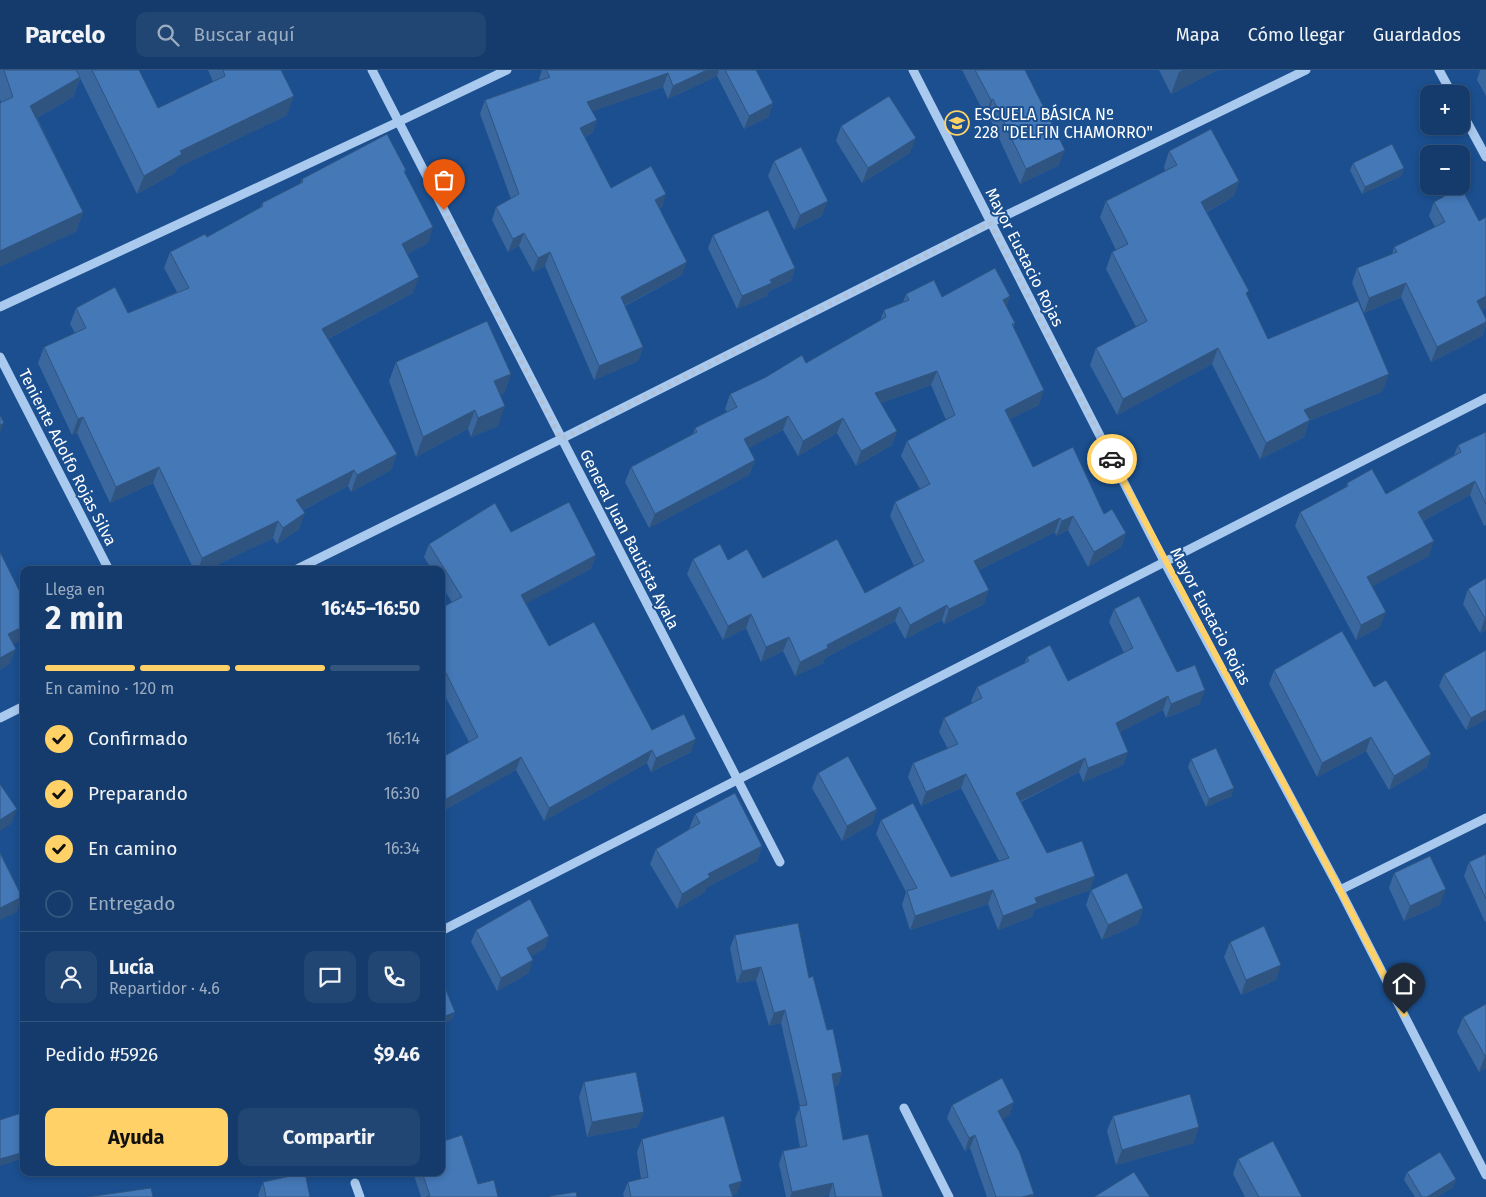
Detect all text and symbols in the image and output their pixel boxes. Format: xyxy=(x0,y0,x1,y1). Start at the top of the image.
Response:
search box xyxy=(136,12,486,57)
text: Parcelo xyxy=(25,21,106,49)
icon: search xyxy=(154,21,182,49)
text: Buscar aquí xyxy=(194,23,295,46)
text: Mapa xyxy=(1176,24,1220,46)
text: Cómo llegar xyxy=(1248,24,1345,46)
text: Guardados xyxy=(1373,24,1461,46)
map controls xyxy=(1420,85,1470,195)
button: + xyxy=(1420,85,1470,135)
place label: ESCUELA BÁSICA Nº 228 "DELFIN CHAMORRO" xyxy=(974,104,1153,142)
school or university icon: ESCUELA BÁSICA Nº 228 "DELFIN CHAMORRO" xyxy=(944,110,970,136)
button: − xyxy=(1420,145,1470,195)
pin xyxy=(423,159,465,210)
icon: bag xyxy=(430,166,458,194)
street label: Mayor Eustacio Rojas xyxy=(981,185,1068,330)
street label: Teniente Adolfo Rojas Silva xyxy=(15,366,120,549)
courier xyxy=(1087,434,1137,484)
icon: car xyxy=(1098,445,1126,473)
street label: General Juan Bautista Ayala xyxy=(576,446,683,632)
street label: Mayor Eustacio Rojas xyxy=(1166,544,1255,688)
text: Llega en xyxy=(45,580,105,599)
text: 16:45–16:50 xyxy=(321,597,420,620)
text: 2 min xyxy=(45,599,124,637)
text: En camino · 120 m xyxy=(45,679,174,698)
icon: check xyxy=(45,725,73,753)
text: Confirmado xyxy=(88,727,188,750)
text: 16:14 xyxy=(386,729,420,748)
icon: check xyxy=(45,780,73,808)
text: Preparando xyxy=(88,782,188,805)
text: 16:30 xyxy=(384,784,420,803)
icon: check xyxy=(45,835,73,863)
text: En camino xyxy=(88,837,177,860)
text: 16:34 xyxy=(384,839,420,858)
text: Entregado xyxy=(88,892,175,915)
button: person xyxy=(45,951,97,1003)
button: chat xyxy=(304,951,356,1003)
button: phone xyxy=(368,951,420,1003)
text: Lucía xyxy=(109,956,154,979)
pin xyxy=(1383,963,1425,1014)
icon: home xyxy=(1390,970,1418,998)
text: Repartidor · 4.6 xyxy=(109,979,220,998)
text: Pedido #5926 xyxy=(45,1043,158,1066)
text: $9.46 xyxy=(374,1043,420,1066)
button: Ayuda xyxy=(45,1108,228,1166)
button: Compartir xyxy=(238,1108,420,1166)

